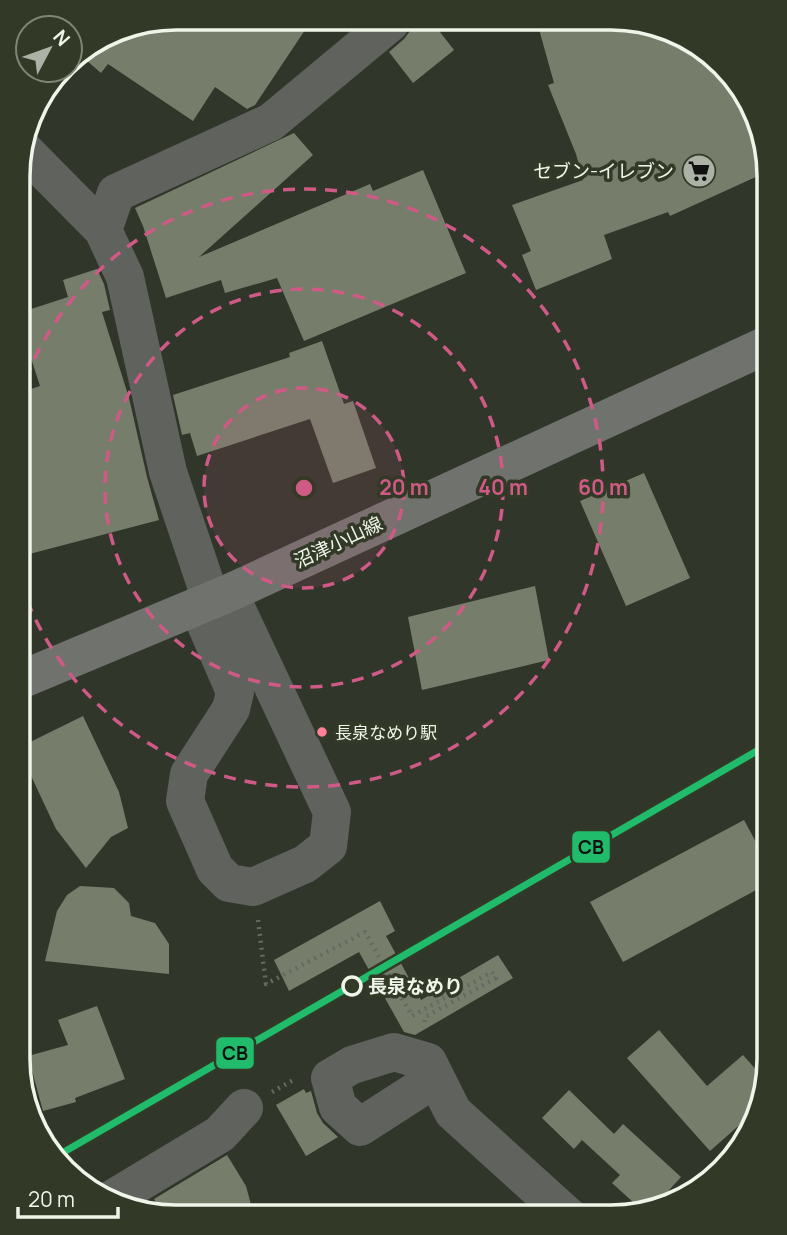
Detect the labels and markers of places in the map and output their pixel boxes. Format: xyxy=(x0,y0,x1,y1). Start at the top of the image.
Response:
supermarket icon: セブン-イレブン xyxy=(680,152,718,190)
place label: セブン-イレブン xyxy=(533,158,674,184)
centre of rings xyxy=(292,476,316,500)
place label: 長泉なめり駅 xyxy=(335,721,437,744)
marker: 長泉なめり駅 xyxy=(315,725,329,739)
place label: 長泉なめり xyxy=(368,973,463,999)
marker: 長泉なめり xyxy=(342,976,362,996)

